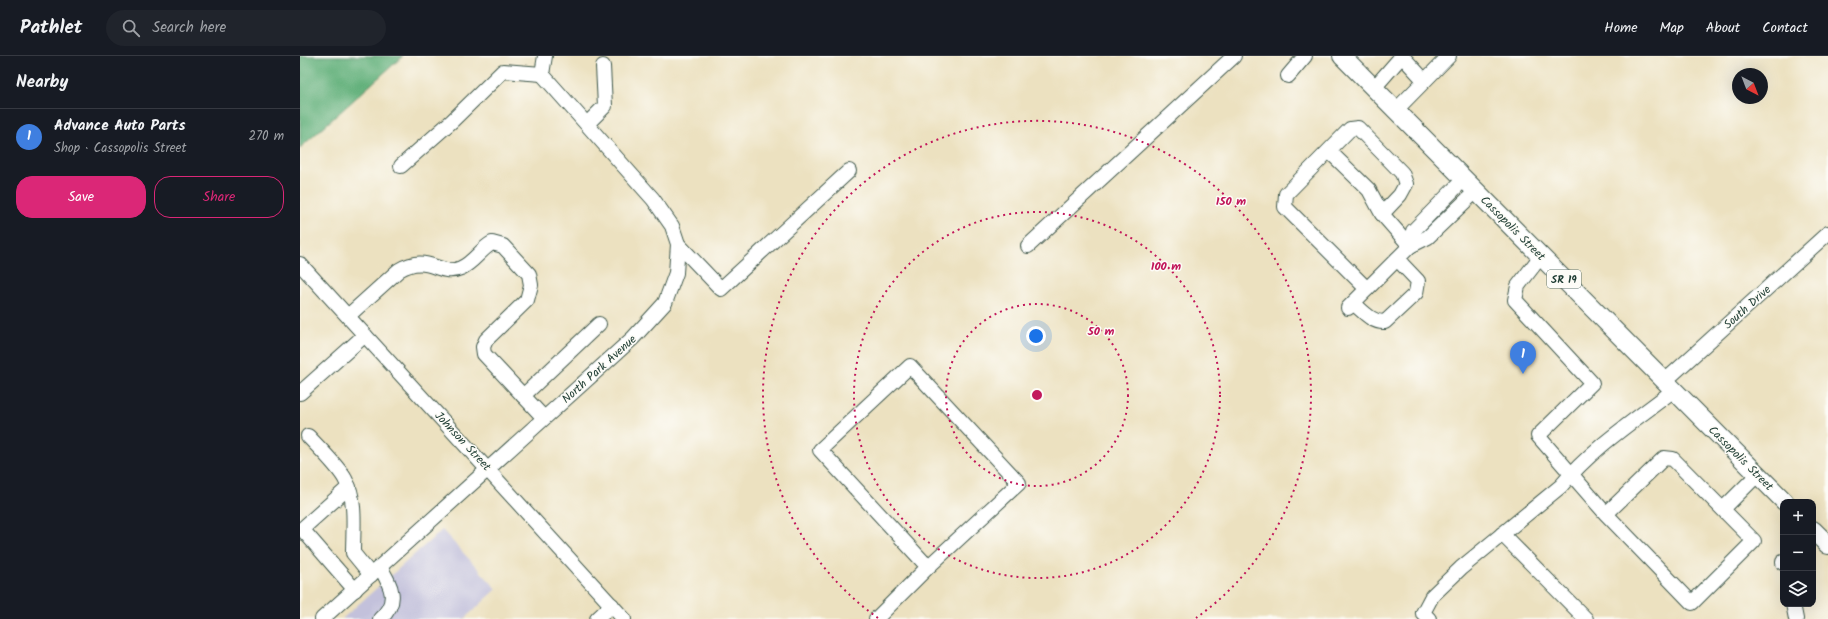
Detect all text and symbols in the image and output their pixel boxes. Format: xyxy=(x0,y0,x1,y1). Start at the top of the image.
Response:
search box xyxy=(106,10,386,46)
text: Pathlet xyxy=(20,13,82,43)
text: Search here xyxy=(152,16,226,40)
icon: search xyxy=(120,17,142,39)
text: Home xyxy=(1604,17,1638,39)
text: Map xyxy=(1660,17,1684,39)
text: About xyxy=(1706,17,1740,39)
text: Contact xyxy=(1762,17,1808,39)
north arrow xyxy=(1732,68,1768,104)
text: Nearby xyxy=(16,69,68,96)
text: Advance Auto Parts xyxy=(54,114,185,138)
text: 1 xyxy=(27,126,31,147)
text: 270 m xyxy=(248,126,284,147)
text: Shop · Cassopolis Street xyxy=(54,138,186,159)
button: Save xyxy=(16,176,146,218)
button: Share xyxy=(154,176,284,218)
street label: Cassopolis Street xyxy=(1476,191,1550,266)
text: 150 m xyxy=(1216,192,1246,211)
text: 100 m xyxy=(1151,257,1181,276)
road number: SR 19 xyxy=(1547,270,1581,288)
street label: South Drive xyxy=(1719,280,1776,334)
text: 50 m xyxy=(1087,322,1115,341)
your location xyxy=(1026,326,1046,346)
street label: North Park Avenue xyxy=(558,330,642,408)
pin: 1 xyxy=(1510,341,1536,374)
centre of rings xyxy=(1030,388,1044,402)
street label: Johnson Street xyxy=(430,407,496,476)
street label: Cassopolis Street xyxy=(1704,421,1778,496)
map controls xyxy=(1780,499,1816,607)
button: + xyxy=(1780,499,1816,535)
button: − xyxy=(1780,535,1816,571)
button: layers xyxy=(1780,571,1816,607)

